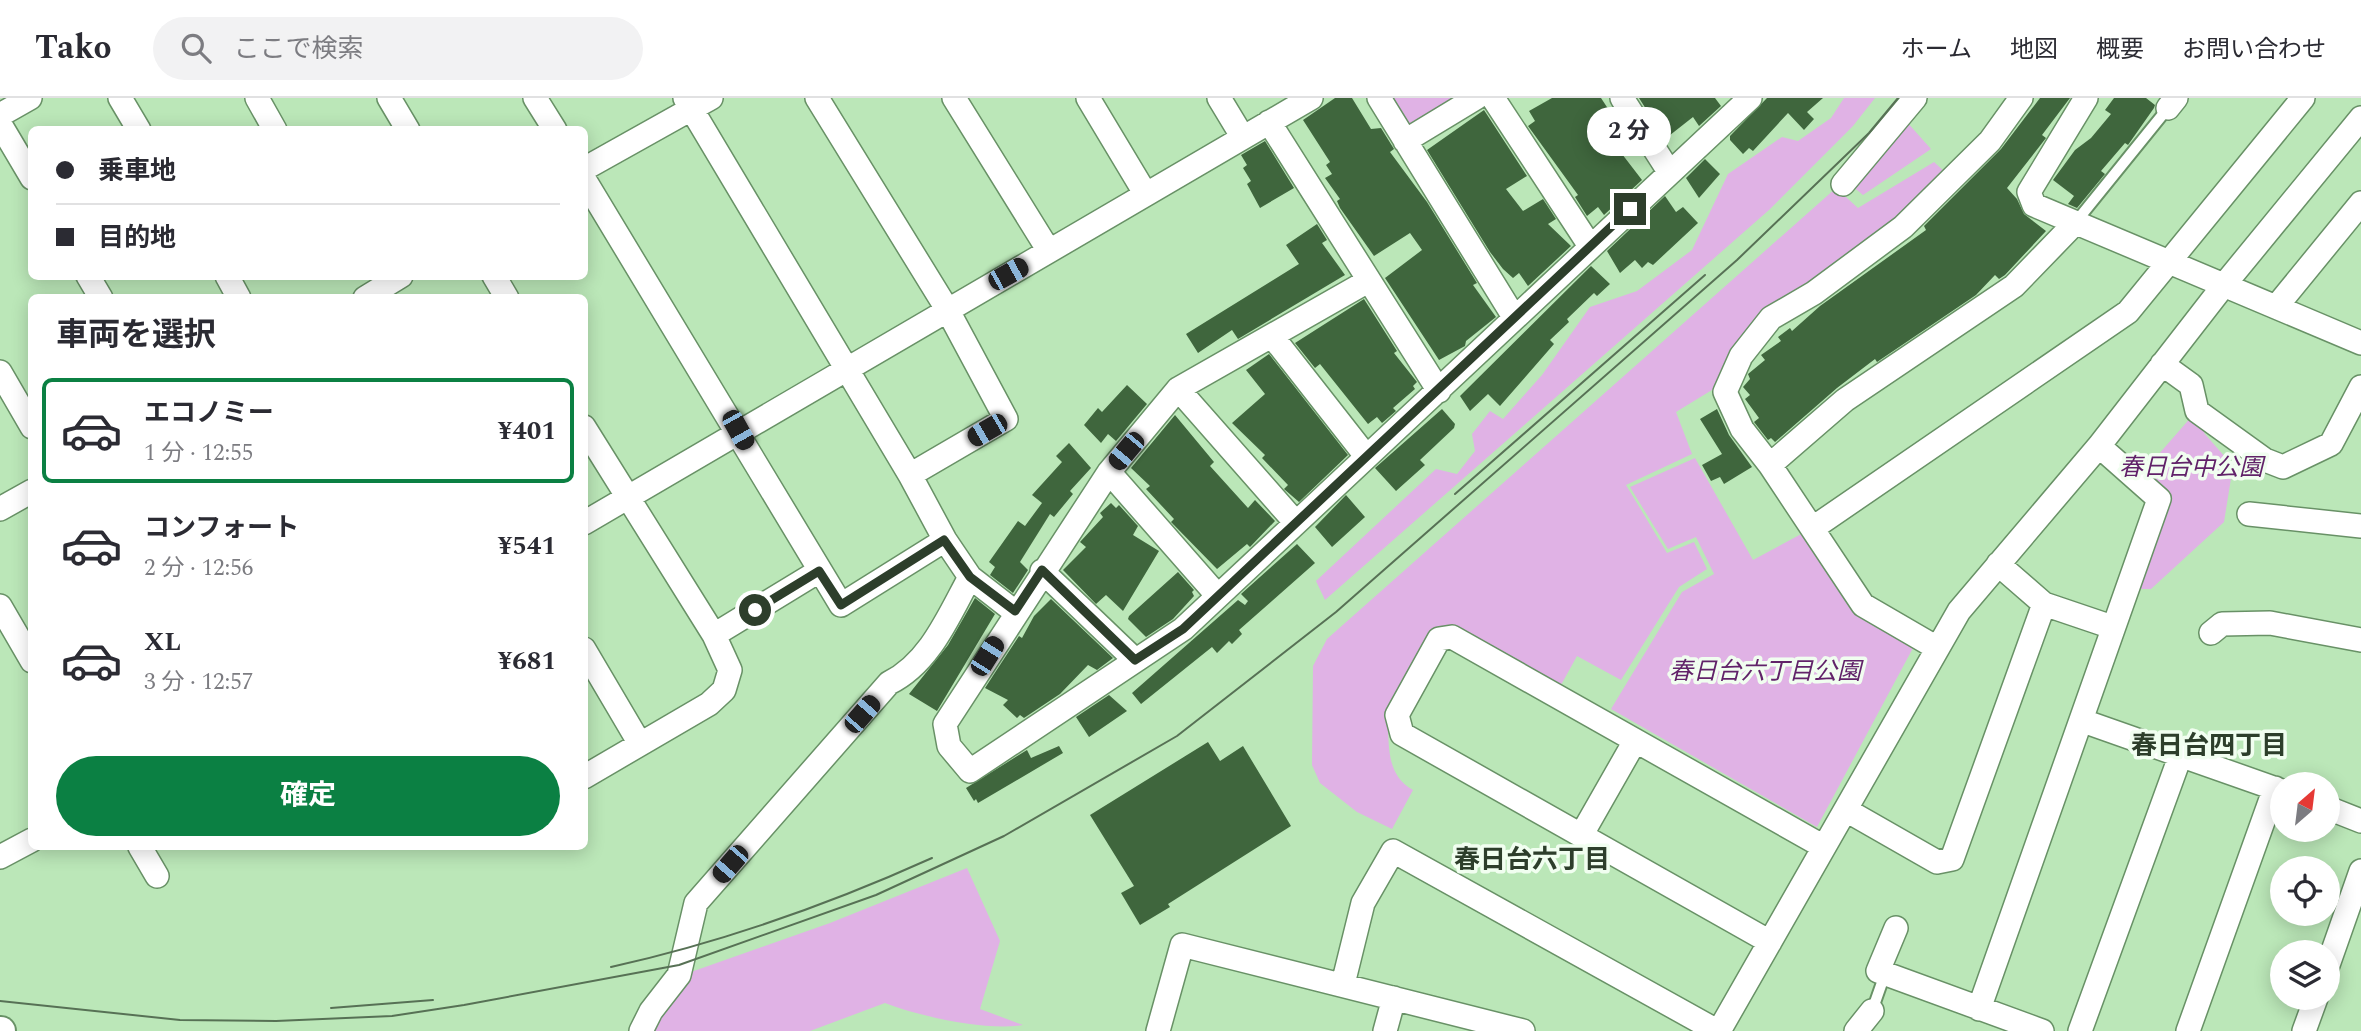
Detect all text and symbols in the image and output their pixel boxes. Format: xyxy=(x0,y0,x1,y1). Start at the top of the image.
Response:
search box xyxy=(153,17,643,80)
text: Tako xyxy=(35,23,111,73)
icon: search xyxy=(177,29,215,67)
text: ここで検索 xyxy=(233,29,363,69)
text: ホーム xyxy=(1901,32,1972,68)
text: 地図 xyxy=(2010,32,2058,68)
text: 概要 xyxy=(2096,32,2144,68)
text: お問い合わせ xyxy=(2182,32,2326,68)
callout: 2 分 xyxy=(1588,108,1672,156)
text: 2 分 xyxy=(1608,114,1650,149)
text: 乗車地 xyxy=(98,151,176,191)
route end xyxy=(1614,193,1646,225)
text: 目的地 xyxy=(98,218,176,258)
car xyxy=(985,255,1032,293)
text: 車両を選択 xyxy=(56,311,216,360)
text: エコノミー xyxy=(144,393,274,433)
icon: car xyxy=(60,399,123,462)
car xyxy=(719,407,758,453)
car xyxy=(964,410,1011,450)
text: ¥401 xyxy=(498,411,556,451)
car xyxy=(1105,428,1148,474)
text: 1 分 · 12:55 xyxy=(144,436,253,471)
park label: 春日台中公園 xyxy=(2119,450,2266,486)
text: コンフォート xyxy=(144,508,299,548)
icon: car xyxy=(60,514,123,577)
text: ¥541 xyxy=(498,526,556,566)
text: 2 分 · 12:56 xyxy=(144,551,253,586)
route start xyxy=(739,594,771,626)
text: XL xyxy=(144,622,181,662)
icon: car xyxy=(60,629,123,692)
car xyxy=(967,633,1008,679)
text: ¥681 xyxy=(498,641,556,681)
park label: 春日台六丁目公園 xyxy=(1669,654,1864,690)
text: 3 分 · 12:57 xyxy=(144,665,253,700)
car xyxy=(841,691,884,737)
district label: 春日台四丁目 xyxy=(2131,726,2287,766)
button: 確定 xyxy=(56,756,560,836)
north arrow xyxy=(2270,772,2340,842)
map controls xyxy=(2270,772,2340,1010)
district label: 春日台六丁目 xyxy=(1454,840,1610,880)
car xyxy=(709,841,752,887)
button: locate xyxy=(2270,856,2340,926)
button: layers xyxy=(2270,940,2340,1010)

